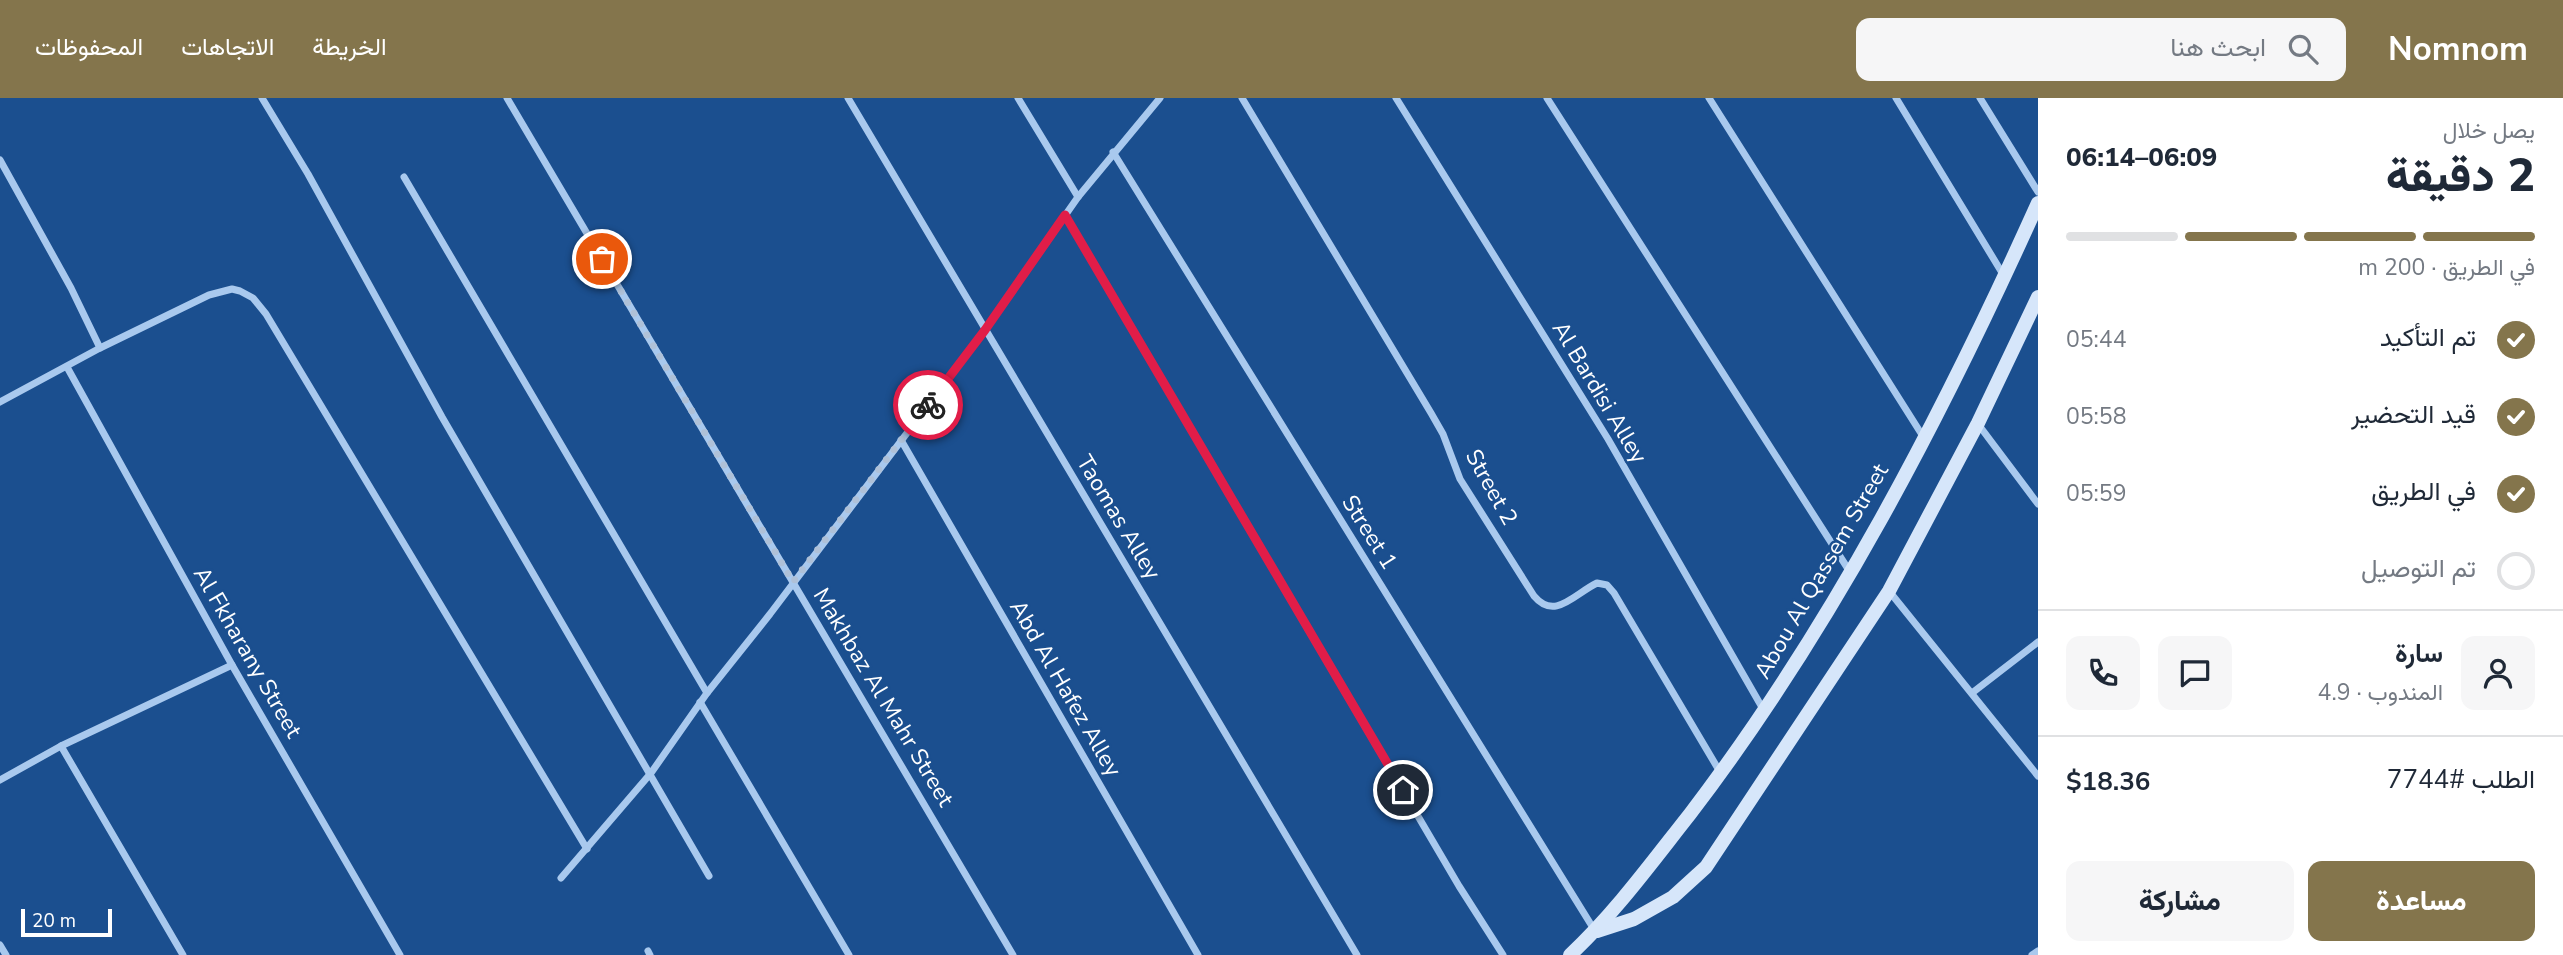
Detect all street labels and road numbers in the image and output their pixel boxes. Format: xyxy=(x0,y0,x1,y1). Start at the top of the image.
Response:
street label: Al Bardisi Alley xyxy=(1545,315,1654,469)
street label: Street 2 xyxy=(1458,444,1525,531)
street label: Taomas Alley xyxy=(1069,449,1168,585)
street label: Abou Al Qassem Street xyxy=(1747,457,1896,685)
street label: Street 1 xyxy=(1335,489,1405,575)
street label: Al Fkharany Street xyxy=(186,561,310,744)
street label: Makhbaz Al Mahr Street xyxy=(806,582,962,813)
street label: Abd Al Hafez Alley xyxy=(1002,594,1129,782)

